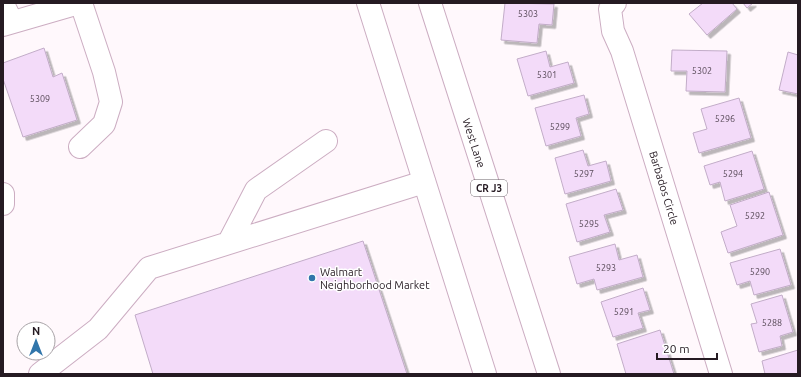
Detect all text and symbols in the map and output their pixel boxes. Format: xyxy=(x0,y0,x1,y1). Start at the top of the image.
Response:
house number: 5303 xyxy=(518,9,538,19)
house number: 5302 xyxy=(692,66,712,76)
house number: 5301 xyxy=(537,70,557,80)
house number: 5309 xyxy=(30,94,50,104)
house number: 5296 xyxy=(715,114,735,124)
street label: West Lane xyxy=(460,117,488,169)
house number: 5299 xyxy=(550,122,570,132)
street label: Barbados Circle xyxy=(647,150,681,226)
house number: 5297 xyxy=(574,169,594,179)
house number: 5294 xyxy=(723,169,743,179)
road number: CR J3 xyxy=(471,180,507,196)
house number: 5292 xyxy=(745,211,765,221)
house number: 5295 xyxy=(579,219,599,229)
house number: 5293 xyxy=(596,263,616,273)
place label: Walmart Neighborhood Market xyxy=(320,266,430,291)
house number: 5290 xyxy=(750,267,770,277)
marker: Walmart Neighborhood Market xyxy=(307,273,317,283)
house number: 5291 xyxy=(614,307,634,317)
house number: 5288 xyxy=(762,318,782,328)
north arrow xyxy=(16,321,56,361)
text: N xyxy=(32,325,40,337)
scale bar xyxy=(657,335,717,361)
text: 20 m xyxy=(663,342,690,355)

